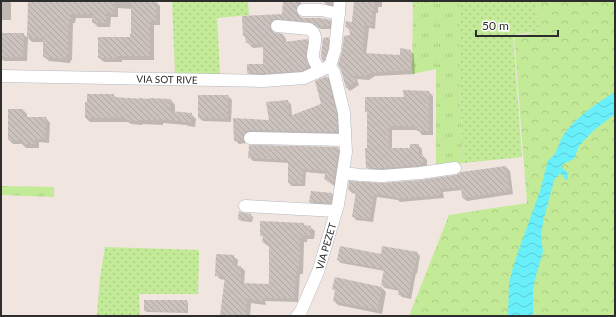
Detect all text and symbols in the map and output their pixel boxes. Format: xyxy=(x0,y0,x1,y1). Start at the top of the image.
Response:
scale bar xyxy=(476,12,558,38)
text: 50 m xyxy=(482,18,509,33)
street label: VIA SOT RIVE xyxy=(136,73,198,86)
street label: VIA PEZET xyxy=(313,221,338,271)

